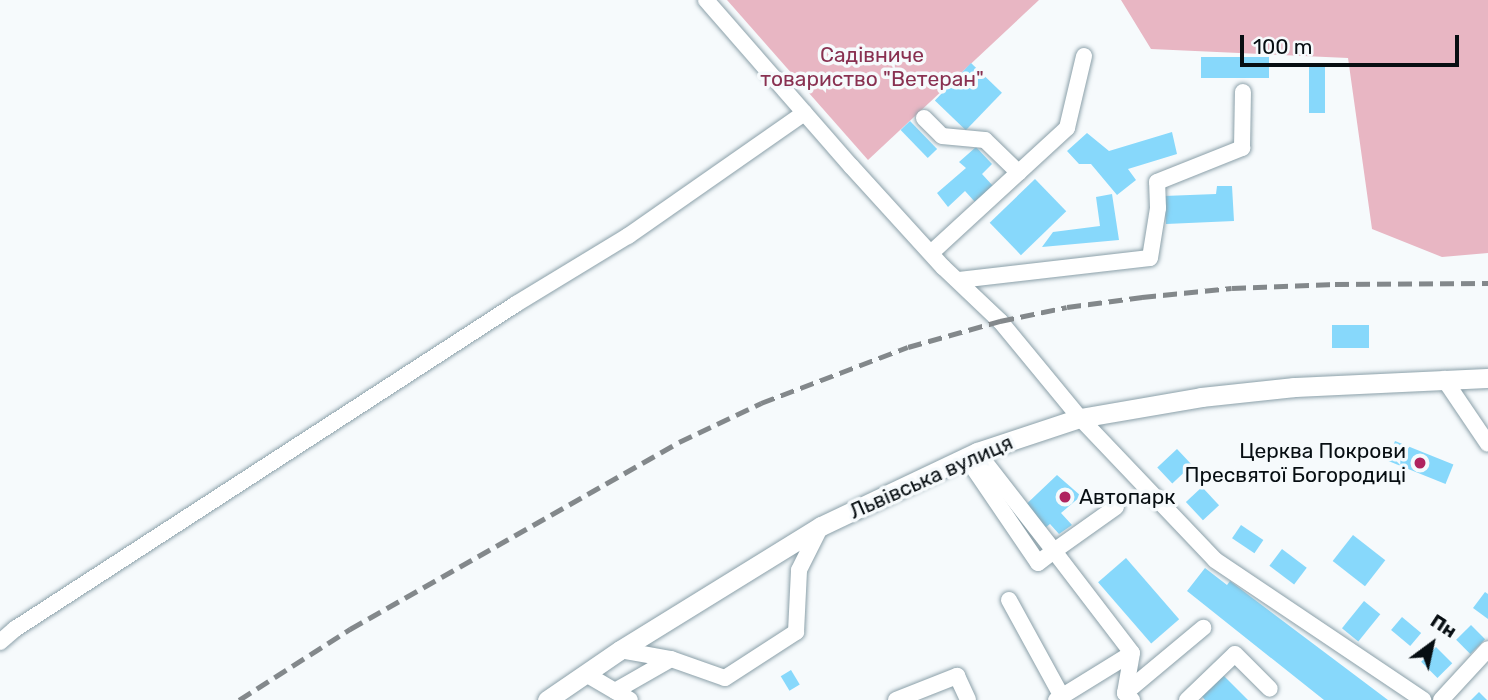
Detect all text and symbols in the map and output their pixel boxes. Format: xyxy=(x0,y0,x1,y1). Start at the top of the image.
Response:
scale bar xyxy=(1243,21,1462,65)
text: 100 m xyxy=(1253,34,1312,59)
park label: Садівниче товариство "Ветеран" xyxy=(760,42,984,92)
street label: Львівська вулиця xyxy=(845,430,1017,524)
place label: Церква Покрови Пресвятої Богородиці xyxy=(1185,438,1406,488)
marker: Церква Покрови Пресвятої Богородиці xyxy=(1412,455,1428,471)
place label: Автопарк xyxy=(1079,484,1175,510)
marker: Автопарк xyxy=(1057,489,1073,505)
north arrow xyxy=(1397,609,1467,679)
text: Пн xyxy=(1426,609,1461,643)

